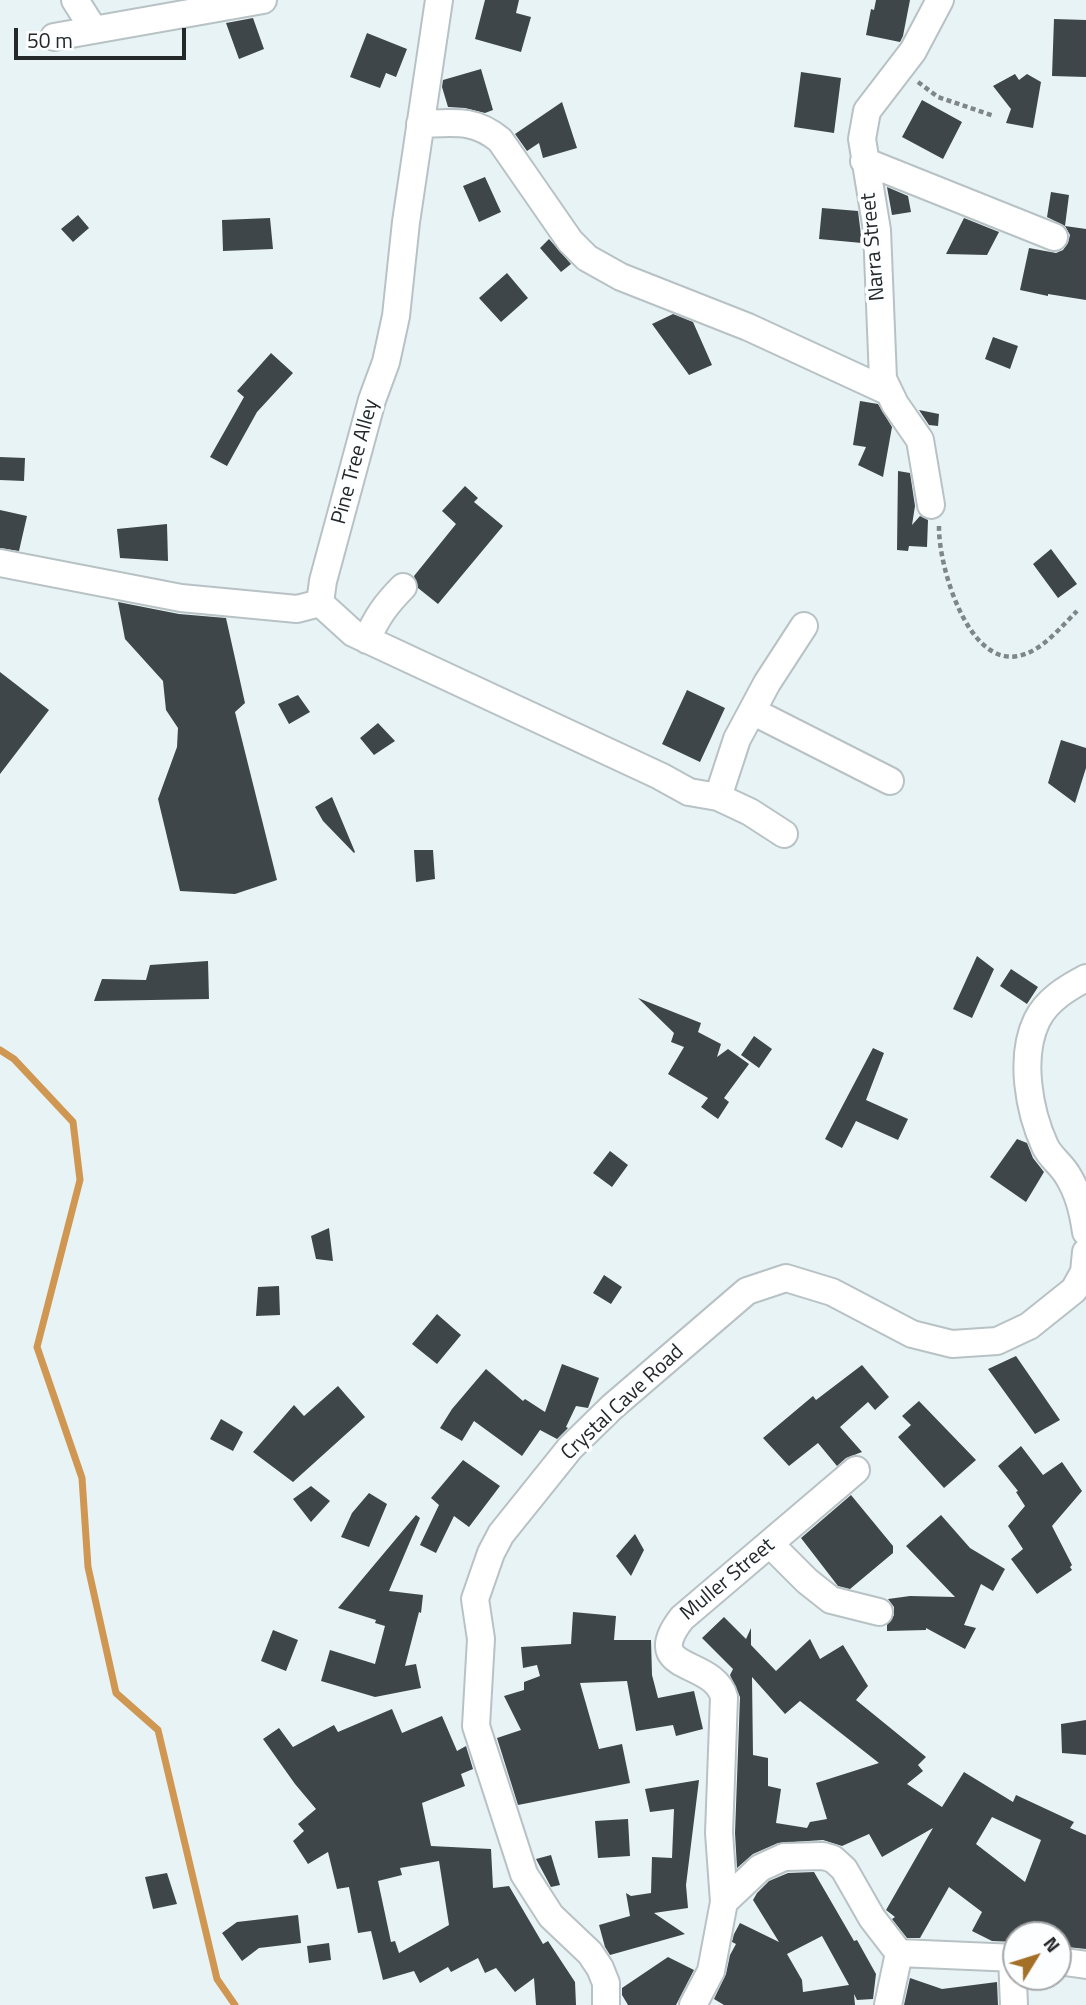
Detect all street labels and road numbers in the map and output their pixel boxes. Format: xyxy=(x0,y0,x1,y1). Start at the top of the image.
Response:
street label: Narra Street xyxy=(857,192,891,302)
street label: Pine Tree Alley xyxy=(327,397,385,527)
street label: Crystal Cave Road xyxy=(557,1340,689,1466)
street label: Muller Street xyxy=(676,1533,780,1627)

